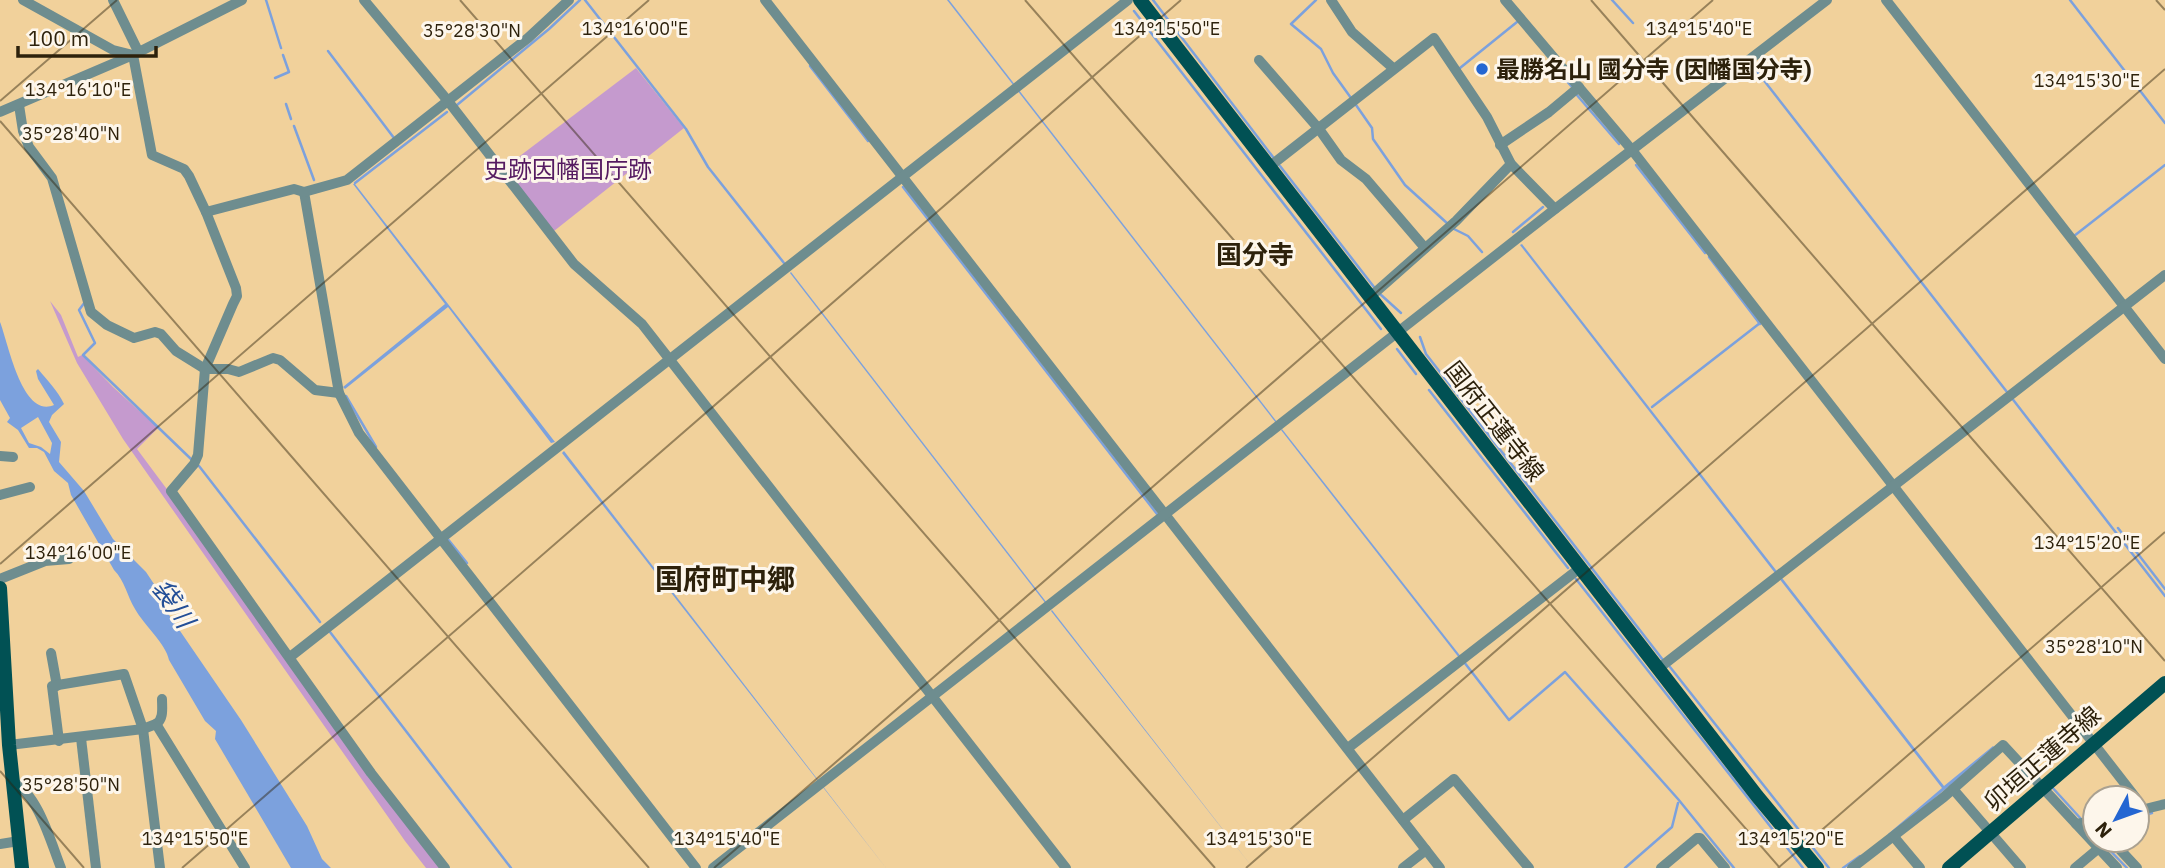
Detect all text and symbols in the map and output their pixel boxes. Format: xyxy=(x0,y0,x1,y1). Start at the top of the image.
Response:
scale bar xyxy=(18,14,156,58)
text: 134°16'00"E xyxy=(582,17,688,40)
text: 134°15'50"E xyxy=(1114,17,1220,40)
text: 134°15'40"E xyxy=(1646,17,1752,40)
text: 35°28'30"N xyxy=(423,19,521,42)
text: 100 m xyxy=(28,24,89,52)
place label: 最勝名山 國分寺 (因幡国分寺) xyxy=(1496,53,1812,85)
marker: 最勝名山 國分寺 (因幡国分寺) xyxy=(1474,61,1490,77)
text: 134°15'30"E xyxy=(2034,69,2140,92)
text: 134°16'10"E xyxy=(25,78,131,101)
text: 35°28'40"N xyxy=(22,122,120,145)
park label: 史跡因幡国庁跡 xyxy=(484,153,652,185)
district label: 国分寺 xyxy=(1216,237,1294,271)
street label: 国府正蓮寺線 xyxy=(1438,354,1552,488)
text: 134°15'20"E xyxy=(2034,531,2140,554)
text: 134°16'00"E xyxy=(25,541,131,564)
district label: 国府町中郷 xyxy=(655,560,795,597)
water label: 袋川 xyxy=(145,572,204,637)
text: 35°28'10"N xyxy=(2045,635,2143,658)
street label: 卯垣正蓮寺線 xyxy=(1977,699,2107,817)
text: 35°28'50"N xyxy=(22,773,120,796)
north arrow xyxy=(2081,784,2151,854)
text: N xyxy=(2090,817,2117,843)
text: 134°15'50"E xyxy=(142,827,248,850)
text: 134°15'40"E xyxy=(674,827,780,850)
text: 134°15'30"E xyxy=(1206,827,1312,850)
text: 134°15'20"E xyxy=(1738,827,1844,850)

